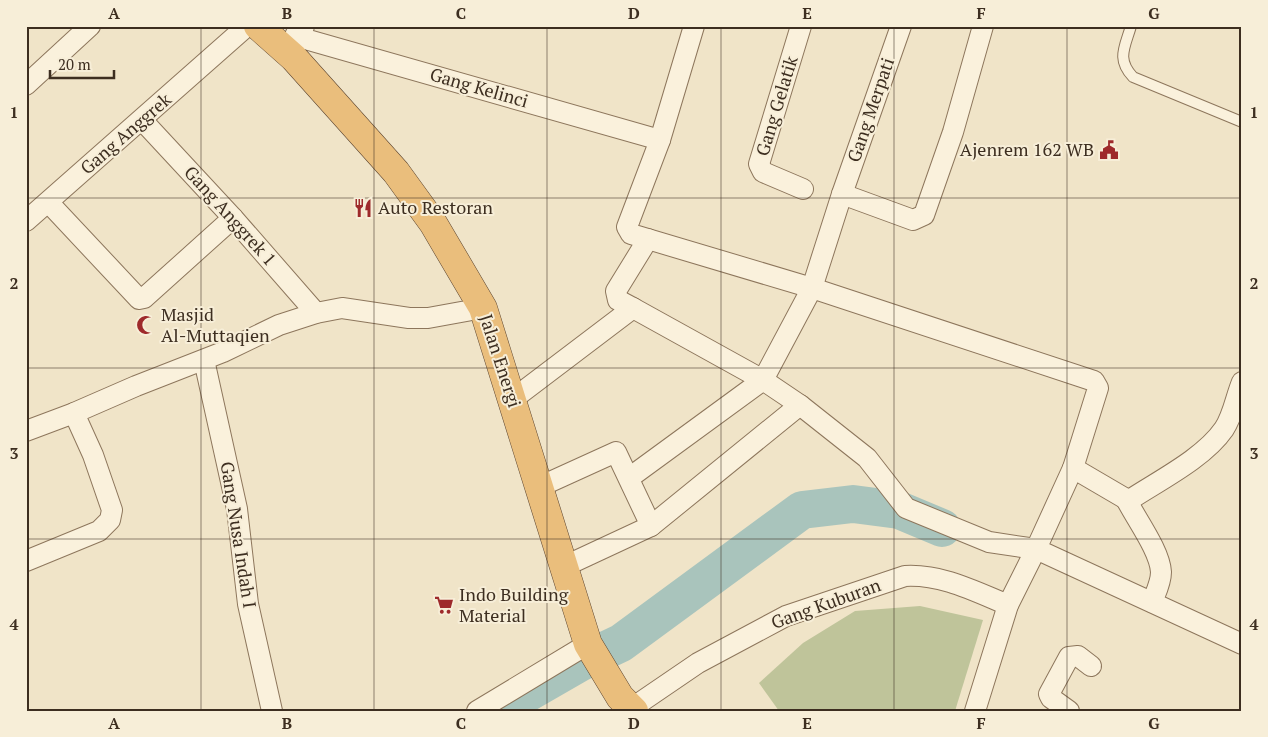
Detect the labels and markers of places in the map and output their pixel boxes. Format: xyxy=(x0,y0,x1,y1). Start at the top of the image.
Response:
place label: Ajenrem 162 WB xyxy=(960,137,1094,161)
public building icon: Ajenrem 162 WB xyxy=(1098,139,1120,161)
place label: Auto Restoran xyxy=(378,195,493,219)
restaurant icon: Auto Restoran xyxy=(352,197,374,219)
place label: Masjid Al-Muttaqien xyxy=(161,302,270,347)
mosque icon: Masjid Al-Muttaqien xyxy=(135,314,157,336)
place label: Indo Building Material xyxy=(459,582,569,627)
supermarket icon: Indo Building Material xyxy=(433,594,455,616)

